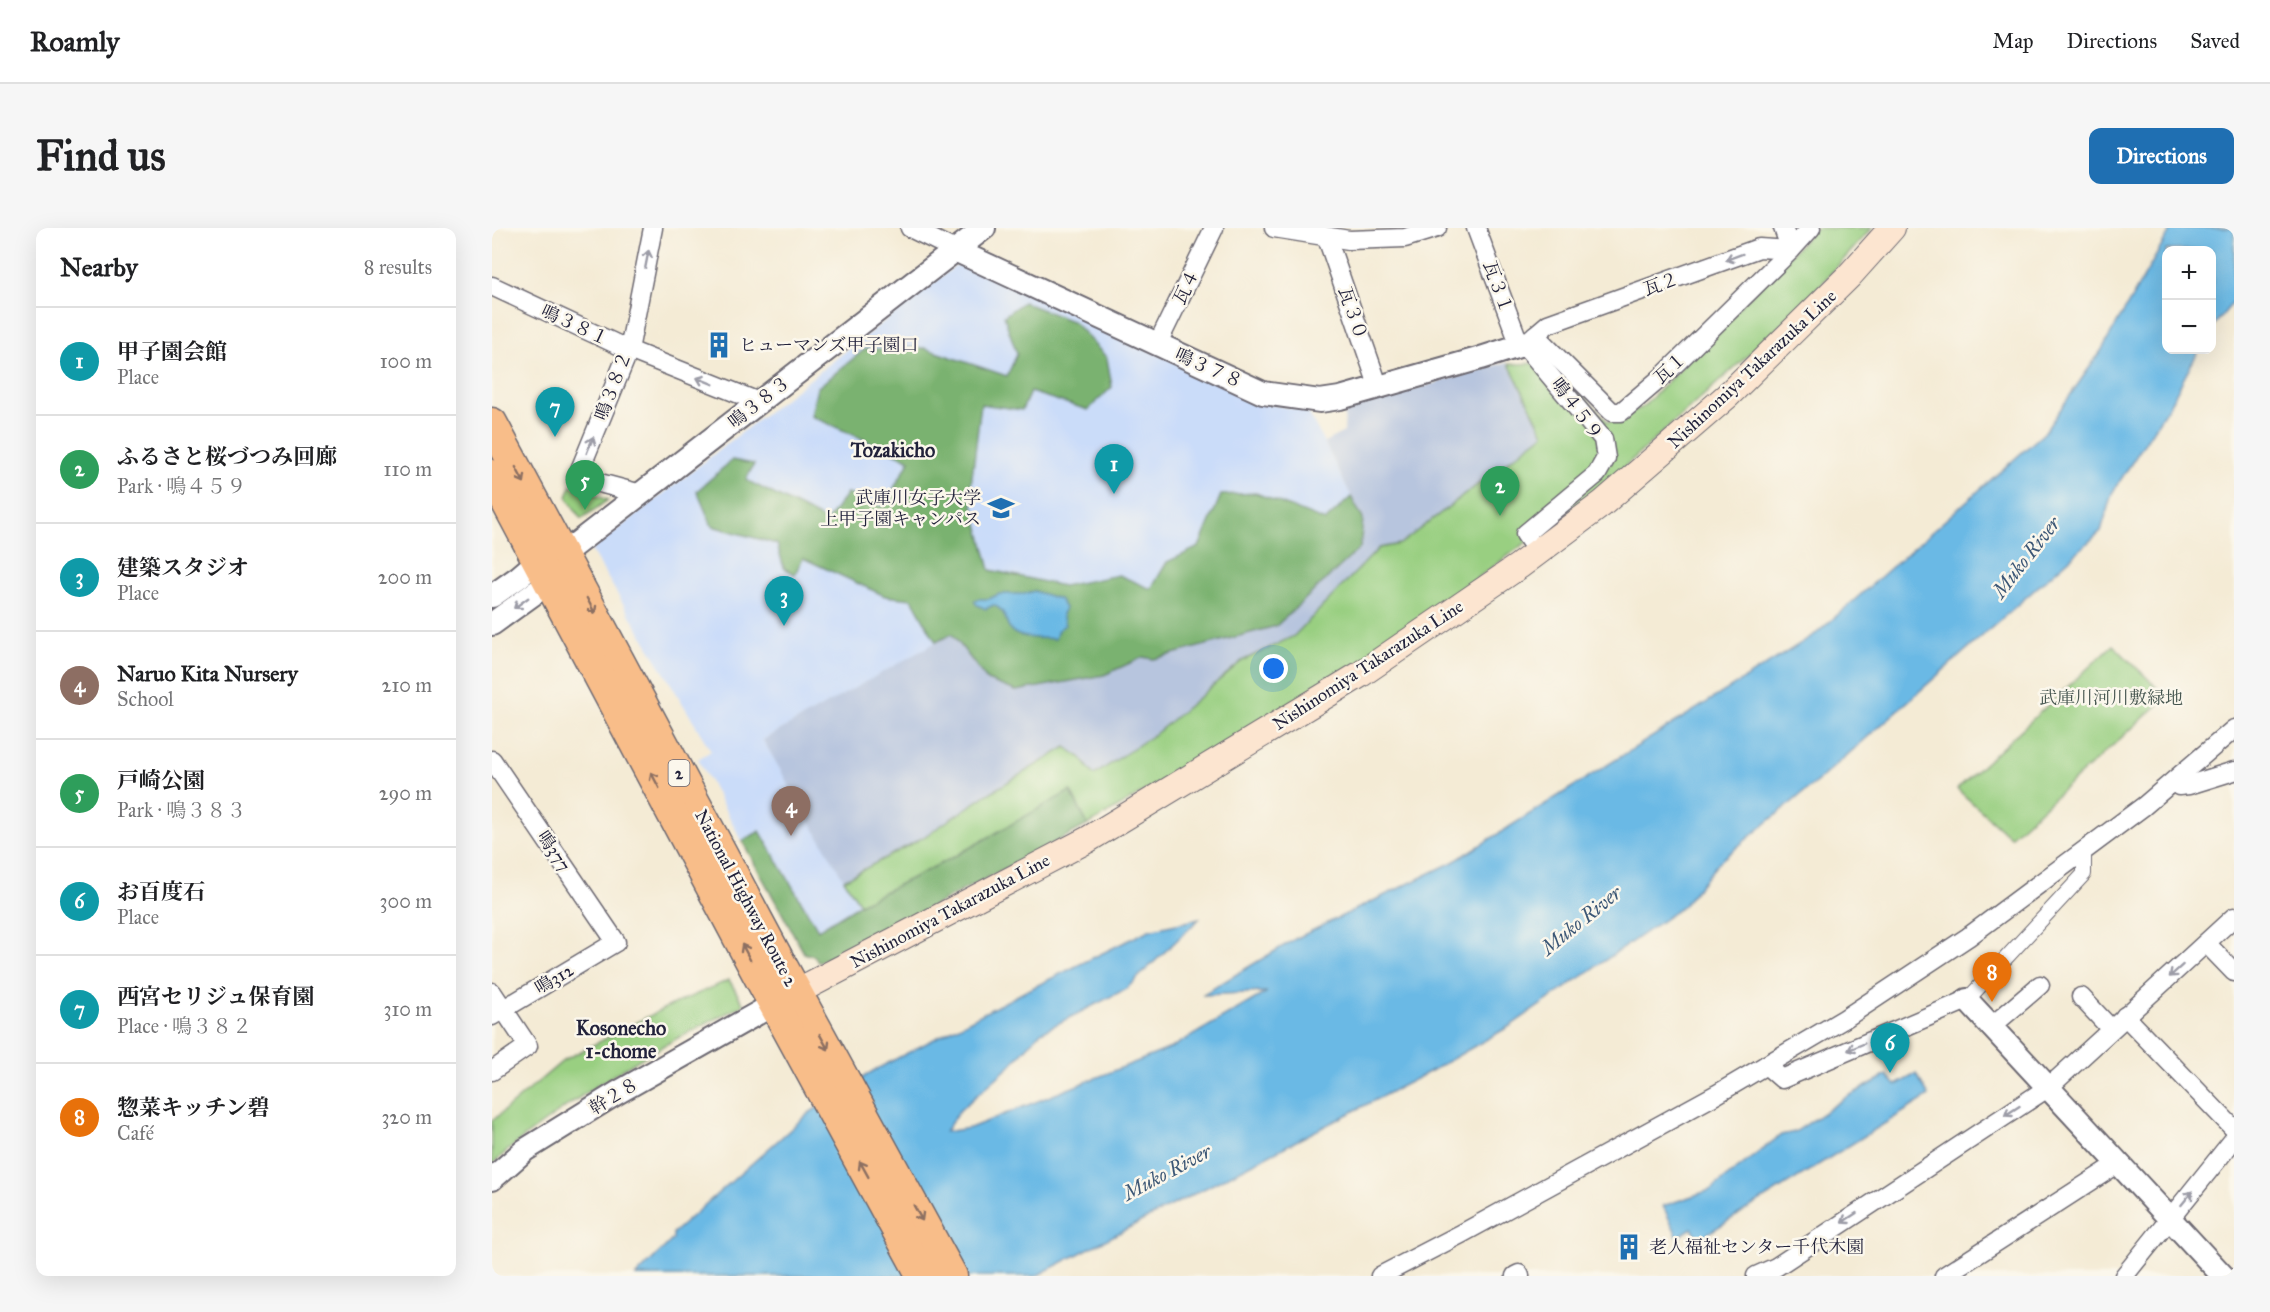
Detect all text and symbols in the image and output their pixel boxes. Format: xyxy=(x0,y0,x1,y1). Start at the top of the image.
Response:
text: Roamly xyxy=(30,24,119,59)
text: Map xyxy=(1993,28,2034,54)
text: Directions xyxy=(2067,28,2157,54)
text: Saved xyxy=(2190,28,2240,54)
button: Directions xyxy=(2089,128,2234,184)
text: Find us xyxy=(36,130,166,182)
map controls xyxy=(2162,246,2216,354)
button: + xyxy=(2162,246,2216,300)
one-way arrow xyxy=(642,250,653,270)
text: Nearby xyxy=(60,251,138,283)
one-way arrow xyxy=(1725,253,1744,264)
text: 8 results xyxy=(364,255,432,279)
street label: 瓦３１ xyxy=(1478,258,1518,316)
street label: 瓦４ xyxy=(1168,266,1204,308)
street label: 瓦２ xyxy=(1640,268,1682,300)
street label: 瓦３０ xyxy=(1334,284,1372,342)
street label: Nishinomiya Takarazuka Line xyxy=(1663,285,1841,453)
street label: 鳴３８１ xyxy=(538,300,612,350)
button: − xyxy=(2162,300,2216,354)
building icon: ヒューマンズ甲子園口 xyxy=(704,330,734,360)
place label: ヒューマンズ甲子園口 xyxy=(739,334,918,356)
text: 甲子園会館 xyxy=(117,338,227,365)
street label: 鳴３７８ xyxy=(1172,343,1246,393)
street label: 鳴３８２ xyxy=(590,348,636,424)
street label: 瓦１ xyxy=(1649,348,1691,388)
text: 1 xyxy=(76,349,83,373)
text: 100 m xyxy=(380,349,432,373)
text: Place xyxy=(117,365,159,389)
street label: 鳴３８３ xyxy=(724,371,794,433)
one-way arrow xyxy=(696,374,715,385)
street label: 鳴４５９ xyxy=(1547,374,1607,444)
pin: 7 xyxy=(536,388,574,437)
one-way arrow xyxy=(585,436,596,455)
district label: Tozakicho xyxy=(850,438,935,462)
text: ふるさと桜づつみ回廊 xyxy=(117,443,337,470)
pin: 1 xyxy=(1094,444,1134,494)
text: 2 xyxy=(75,457,84,481)
text: 110 m xyxy=(384,457,432,481)
pin: 5 xyxy=(566,460,604,510)
one-way arrow xyxy=(515,465,526,483)
pin: 2 xyxy=(1480,466,1520,516)
text: Park · 鳴４５９ xyxy=(117,474,246,498)
place label: 武庫川女子大学 上甲子園キャンパス xyxy=(820,487,981,530)
school or university icon: 武庫川女子大学 上甲子園キャンパス xyxy=(986,493,1016,523)
water label: Muko River xyxy=(1986,510,2066,604)
text: 建築スタジオ xyxy=(117,554,249,581)
text: 3 xyxy=(76,565,84,589)
text: 200 m xyxy=(378,565,432,589)
pin: 3 xyxy=(764,576,804,626)
text: Place xyxy=(117,581,159,605)
street label: Nishinomiya Takarazuka Line xyxy=(1269,595,1467,735)
one-way arrow xyxy=(513,597,529,609)
one-way arrow xyxy=(585,597,597,614)
your location xyxy=(1259,654,1288,683)
text: Naruo Kita Nursery xyxy=(117,660,298,687)
text: 4 xyxy=(74,673,85,697)
text: 210 m xyxy=(382,673,432,697)
text: School xyxy=(117,687,174,711)
park label: 武庫川河川敷緑地 xyxy=(2039,687,2183,709)
road number: 2 xyxy=(668,760,690,786)
text: 戸崎公園 xyxy=(117,767,205,794)
one-way arrow xyxy=(649,772,661,789)
text: 5 xyxy=(75,781,84,805)
text: 290 m xyxy=(379,781,432,805)
pin: 4 xyxy=(772,786,810,836)
text: Park · 鳴３８３ xyxy=(117,798,246,822)
street label: National Highway Route 2 xyxy=(689,806,802,991)
street label: 鳴377 xyxy=(532,826,576,876)
street label: Nishinomiya Takarazuka Line xyxy=(847,849,1053,973)
text: お百度石 xyxy=(117,878,205,905)
water label: Muko River xyxy=(1535,879,1627,961)
text: 6 xyxy=(74,889,85,913)
text: 300 m xyxy=(380,889,432,913)
text: Place xyxy=(117,905,159,929)
one-way arrow xyxy=(740,944,751,962)
pin: 8 xyxy=(1972,952,2012,1002)
street label: 鳴312 xyxy=(531,959,577,999)
one-way arrow xyxy=(2168,964,2183,978)
text: 西宮セリジュ保育園 xyxy=(117,983,315,1010)
text: 7 xyxy=(74,997,85,1021)
text: 310 m xyxy=(383,997,432,1021)
text: Place · 鳴３８２ xyxy=(117,1014,252,1038)
district label: Kosonecho 1-chome xyxy=(576,1016,666,1063)
pin: 6 xyxy=(1870,1024,1910,1073)
one-way arrow xyxy=(818,1033,830,1050)
one-way arrow xyxy=(1847,1042,1865,1053)
street label: 幹２８ xyxy=(585,1073,643,1119)
text: 惣菜キッチン碧 xyxy=(117,1094,269,1121)
text: 8 xyxy=(74,1105,85,1129)
text: 320 m xyxy=(381,1105,432,1129)
one-way arrow xyxy=(2004,1105,2021,1117)
text: Café xyxy=(117,1121,154,1145)
water label: Muko River xyxy=(1117,1138,1217,1206)
one-way arrow xyxy=(858,1161,869,1179)
one-way arrow xyxy=(2180,1190,2193,1206)
one-way arrow xyxy=(912,1204,924,1221)
one-way arrow xyxy=(1841,1213,1858,1225)
building icon: 老人福祉センター千代木園 xyxy=(1614,1232,1644,1262)
place label: 老人福祉センター千代木園 xyxy=(1649,1236,1864,1258)

